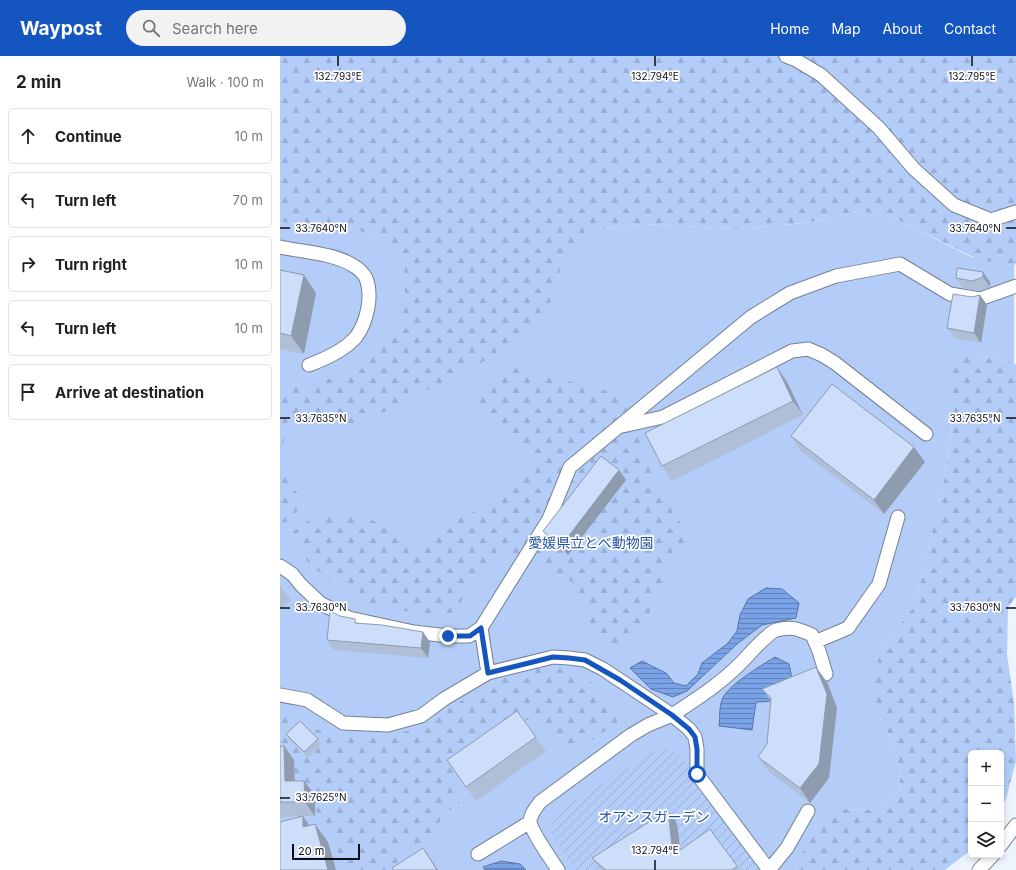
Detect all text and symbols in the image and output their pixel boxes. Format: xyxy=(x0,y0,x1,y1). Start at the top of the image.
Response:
search box xyxy=(126,10,406,46)
text: Waypost xyxy=(20,17,102,40)
icon: search xyxy=(140,17,162,39)
text: Search here xyxy=(172,19,258,38)
text: Home xyxy=(770,20,809,37)
text: Map xyxy=(831,20,861,37)
text: About xyxy=(883,20,922,37)
text: Contact xyxy=(944,20,996,37)
text: 132.793°E xyxy=(314,70,362,82)
text: 132.794°E xyxy=(631,70,679,82)
text: 132.795°E xyxy=(948,70,996,82)
text: 2 min xyxy=(16,72,61,92)
text: Walk · 100 m xyxy=(186,74,264,90)
icon: ahead xyxy=(17,125,39,147)
text: Continue xyxy=(55,127,122,146)
text: 10 m xyxy=(234,128,263,144)
icon: left xyxy=(17,189,39,211)
text: Turn left xyxy=(55,191,116,210)
text: 70 m xyxy=(233,192,263,208)
text: 33.7640°N xyxy=(295,222,347,234)
text: 33.7640°N xyxy=(949,222,1001,234)
icon: right xyxy=(17,253,39,275)
text: Turn right xyxy=(55,255,127,274)
text: 10 m xyxy=(234,256,263,272)
icon: left xyxy=(17,317,39,339)
text: Turn left xyxy=(55,319,116,338)
text: 10 m xyxy=(234,320,263,336)
icon: arrive xyxy=(17,381,39,403)
text: Arrive at destination xyxy=(55,383,204,402)
text: 33.7635°N xyxy=(296,412,346,424)
text: 33.7635°N xyxy=(950,412,1000,424)
park label: 愛媛県立とべ動物園 xyxy=(528,534,654,551)
text: 33.7630°N xyxy=(295,601,347,613)
text: 33.7630°N xyxy=(949,601,1001,613)
route end xyxy=(439,627,457,645)
map controls xyxy=(968,750,1004,858)
button: + xyxy=(968,750,1004,786)
route start xyxy=(688,765,706,783)
button: − xyxy=(968,786,1004,822)
text: 33.7625°N xyxy=(296,791,346,803)
park label: オアシスガーデン xyxy=(598,808,710,825)
button: layers xyxy=(968,822,1004,858)
scale bar xyxy=(292,842,360,861)
text: 20 m xyxy=(298,844,324,858)
text: 132.794°E xyxy=(631,844,679,856)

